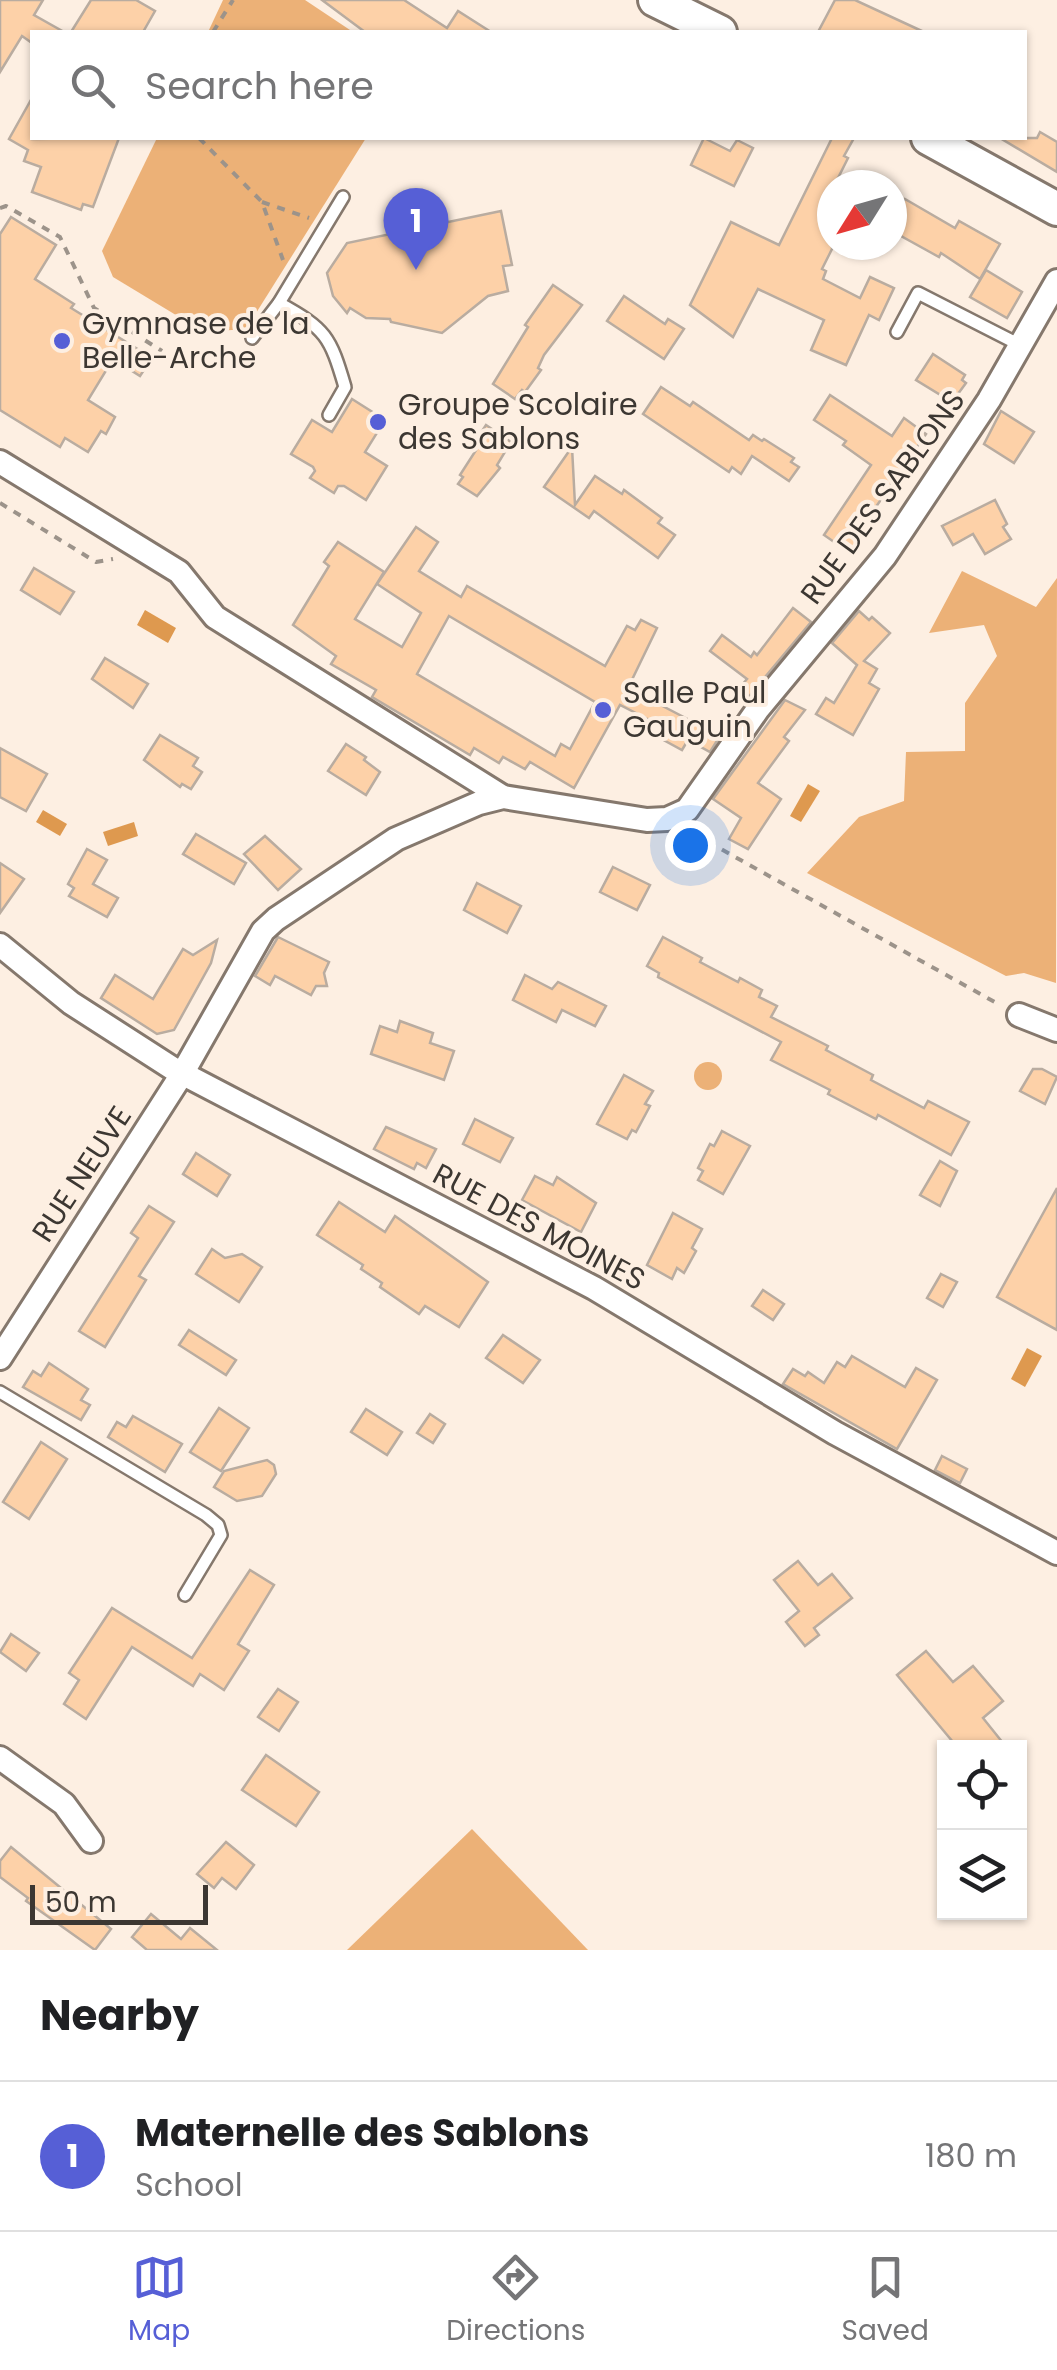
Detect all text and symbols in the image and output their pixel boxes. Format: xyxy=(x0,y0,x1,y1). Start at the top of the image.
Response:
search box xyxy=(30,30,1027,140)
icon: search xyxy=(65,58,120,113)
text: Search here xyxy=(145,59,374,112)
north arrow xyxy=(817,170,907,260)
pin: 1 xyxy=(384,188,448,270)
place label: Gymnase de la Belle-Arche xyxy=(82,302,309,379)
marker: Gymnase de la Belle-Arche xyxy=(51,330,73,352)
street label: RUE DES SABLONS xyxy=(790,381,975,613)
place label: Groupe Scolaire des Sablons xyxy=(398,383,638,460)
marker: Groupe Scolaire des Sablons xyxy=(367,411,389,433)
place label: Salle Paul Gauguin xyxy=(623,671,767,748)
marker: Salle Paul Gauguin xyxy=(592,699,614,721)
your location xyxy=(665,820,716,871)
street label: RUE NEUVE xyxy=(22,1097,142,1250)
street label: RUE DES MOINES xyxy=(425,1152,653,1301)
map controls xyxy=(937,1740,1027,1920)
button: locate xyxy=(937,1740,1027,1830)
button: layers xyxy=(937,1830,1027,1920)
scale bar xyxy=(30,1880,208,1924)
text: 50 m xyxy=(45,1883,116,1922)
text: Nearby xyxy=(40,1986,199,2045)
text: Maternelle des Sablons xyxy=(135,2106,589,2159)
text: 1 xyxy=(66,2133,79,2178)
text: 180 m xyxy=(925,2133,1017,2178)
text: School xyxy=(135,2162,243,2207)
tab: Map xyxy=(128,2250,190,2352)
tab: Directions xyxy=(446,2250,585,2352)
tab: Saved xyxy=(842,2250,929,2352)

